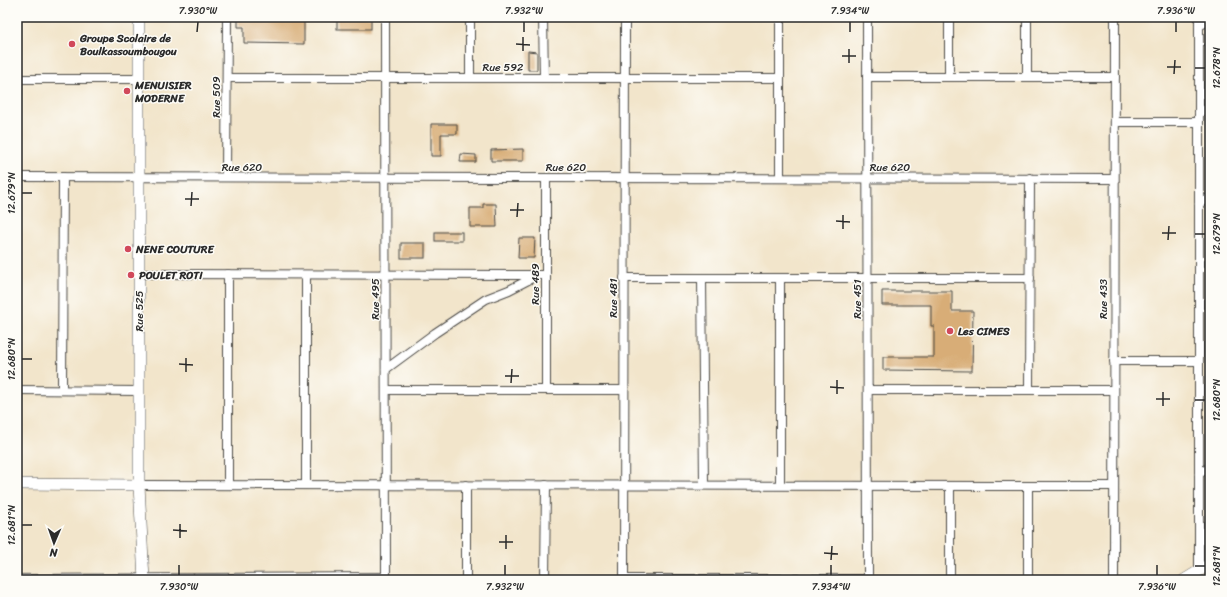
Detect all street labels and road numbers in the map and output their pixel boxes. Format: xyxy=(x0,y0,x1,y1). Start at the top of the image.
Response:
street label: Rue 592 xyxy=(483,58,524,77)
street label: Rue 509 xyxy=(207,76,226,118)
street label: Rue 620 xyxy=(222,158,262,177)
street label: Rue 620 xyxy=(546,158,586,177)
street label: Rue 620 xyxy=(870,158,910,177)
street label: Rue 489 xyxy=(526,263,545,305)
street label: Rue 495 xyxy=(366,278,385,320)
street label: Rue 481 xyxy=(604,278,623,318)
street label: Rue 451 xyxy=(848,279,867,319)
street label: Rue 433 xyxy=(1094,279,1113,319)
street label: Rue 525 xyxy=(130,290,149,331)

